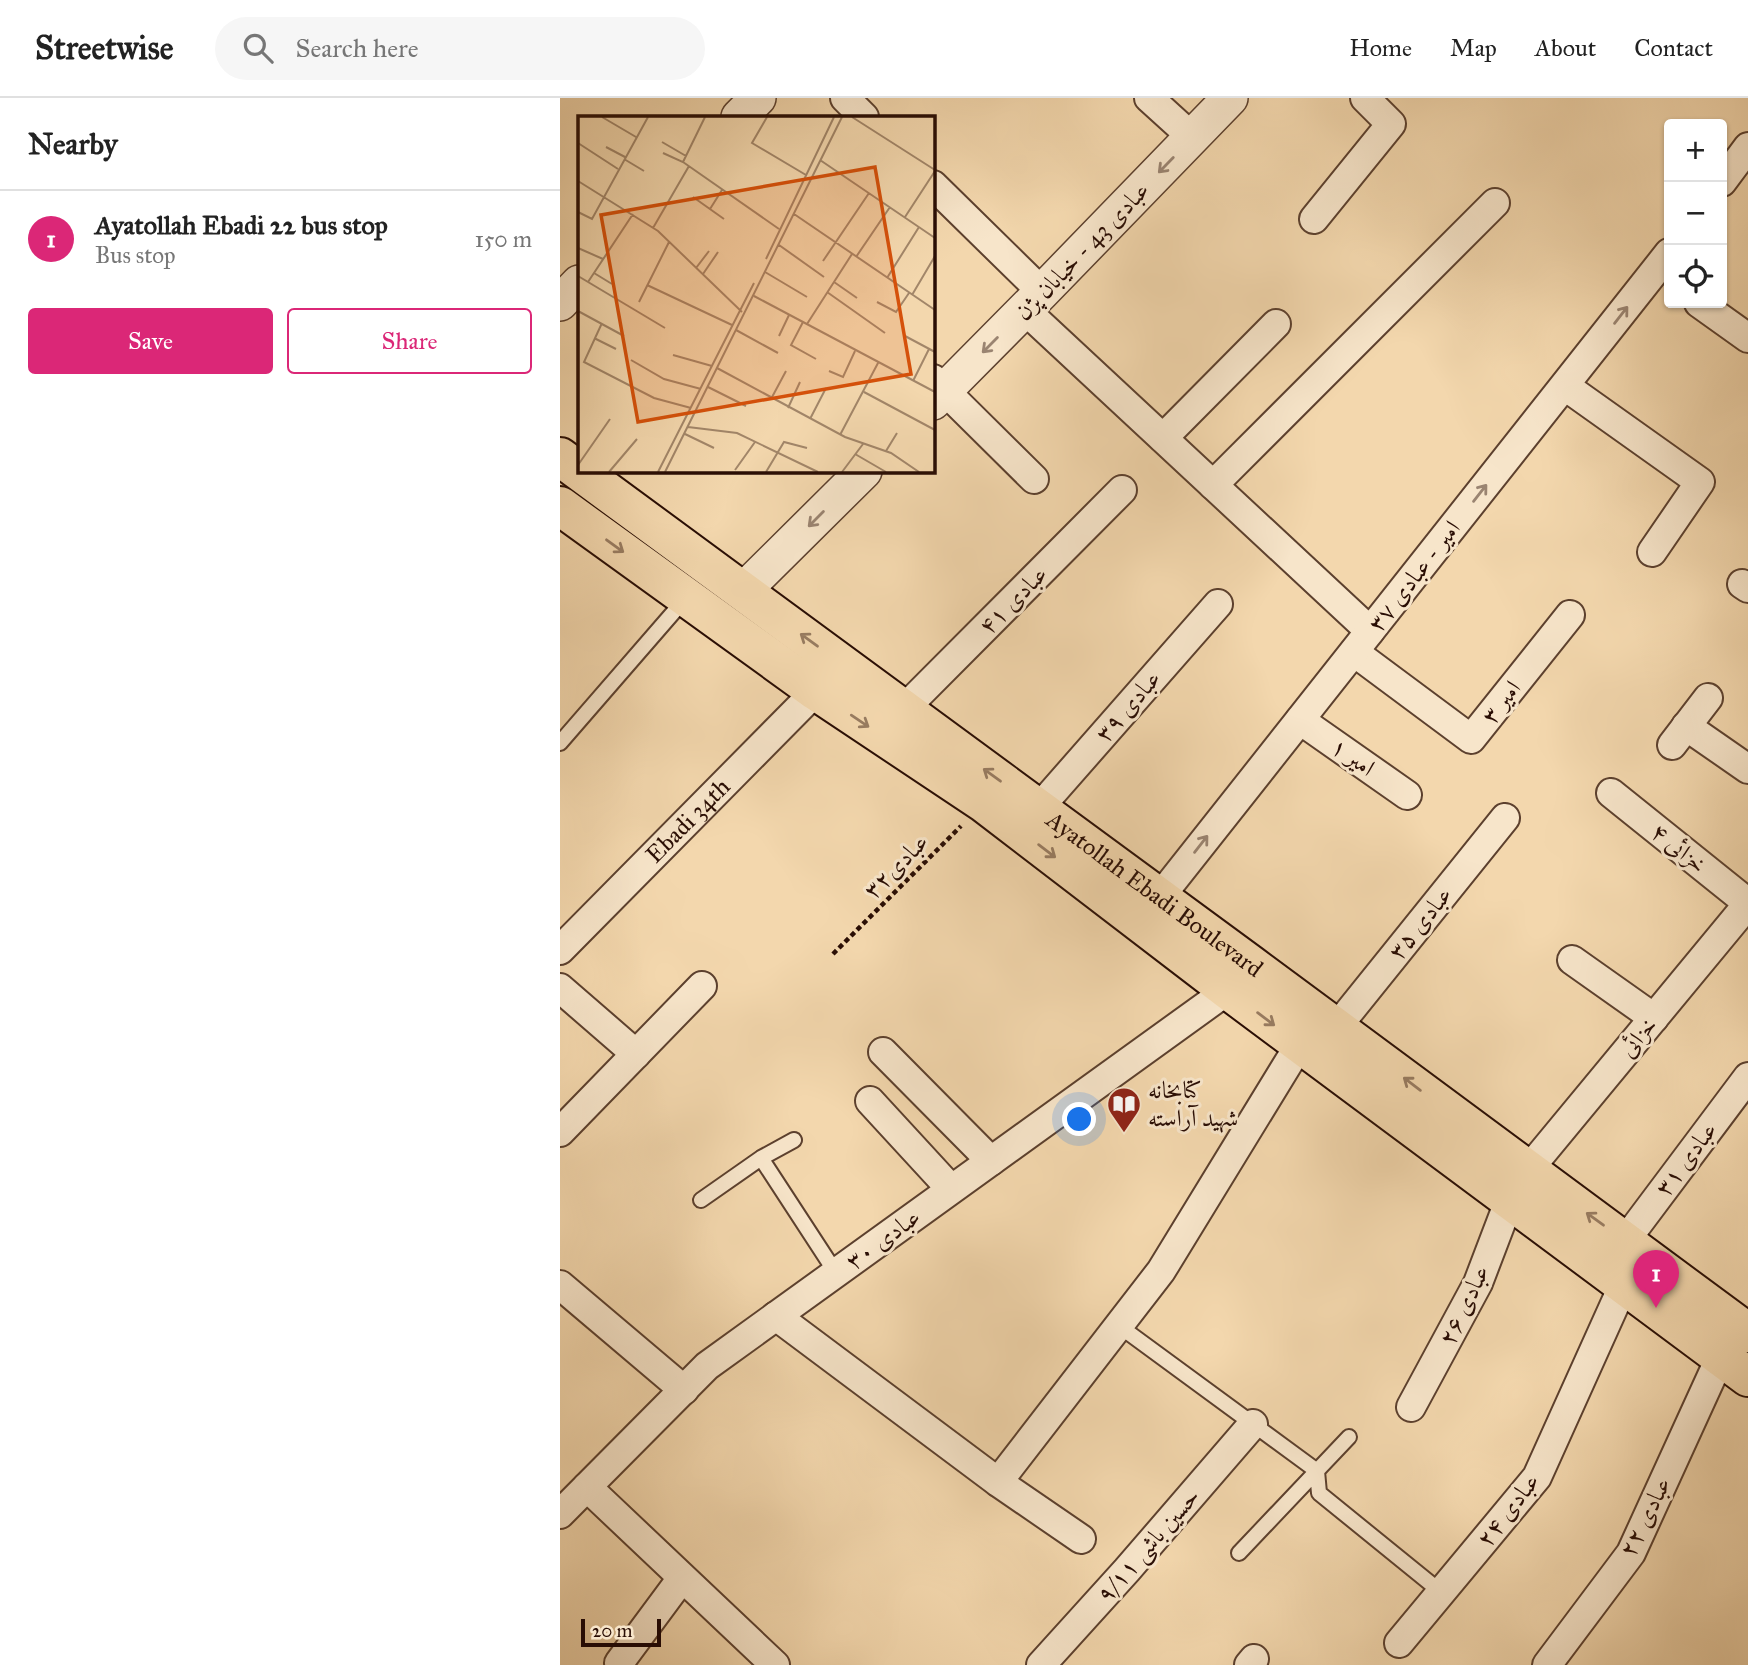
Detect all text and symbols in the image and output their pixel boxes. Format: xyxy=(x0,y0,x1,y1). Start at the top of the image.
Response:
search box xyxy=(215,17,705,80)
text: Streetwise xyxy=(35,28,173,68)
icon: search xyxy=(239,29,277,67)
text: Search here xyxy=(295,32,418,64)
text: Home xyxy=(1349,33,1412,63)
text: Map xyxy=(1450,33,1497,63)
text: About xyxy=(1535,33,1596,63)
text: Contact xyxy=(1634,33,1713,63)
inset map xyxy=(578,116,934,472)
map controls xyxy=(1664,119,1727,308)
button: + xyxy=(1664,119,1727,182)
text: Nearby xyxy=(28,126,118,162)
one-way arrow xyxy=(1157,156,1174,173)
street label: عبادی 43 - خیابان پژن xyxy=(1008,175,1157,327)
button: − xyxy=(1664,182,1727,245)
text: Ayatollah Ebadi 22 bus stop xyxy=(95,209,388,241)
text: 1 xyxy=(46,225,56,253)
text: 150 m xyxy=(475,225,532,253)
text: Bus stop xyxy=(95,241,176,269)
button: locate xyxy=(1664,245,1727,308)
one-way arrow xyxy=(1613,306,1629,324)
button: Save xyxy=(28,308,273,374)
button: Share xyxy=(287,308,532,374)
one-way arrow xyxy=(982,337,999,354)
one-way arrow xyxy=(1472,485,1487,503)
one-way arrow xyxy=(807,510,824,527)
street label: امیر - عبادی ۳۷ xyxy=(1361,514,1467,638)
one-way arrow xyxy=(605,539,624,553)
street label: عبادی ۴۱ xyxy=(972,559,1054,641)
one-way arrow xyxy=(800,633,818,648)
street label: عبادی ۳۹ xyxy=(1089,664,1167,748)
street label: امیر ۳ xyxy=(1475,674,1527,730)
one-way arrow xyxy=(850,714,869,728)
street label: امیر ۱ xyxy=(1325,731,1381,783)
one-way arrow xyxy=(983,768,1002,782)
street label: Ebadi 34th xyxy=(639,772,736,869)
street label: Ayatollah Ebadi Boulevard xyxy=(1040,804,1269,984)
street label: خزائی ۴ xyxy=(1645,816,1713,880)
street label: عبادی۳۲ xyxy=(857,827,935,905)
one-way arrow xyxy=(1194,835,1209,854)
one-way arrow xyxy=(1037,843,1056,858)
street label: عبادی ۳۵ xyxy=(1382,880,1458,966)
one-way arrow xyxy=(1257,1011,1275,1026)
street label: خزائی xyxy=(1612,1011,1664,1063)
place label: کتابخانه شهید آراسته xyxy=(1148,1075,1238,1133)
one-way arrow xyxy=(1403,1077,1422,1091)
library icon: کتابخانه شهید آراسته xyxy=(1105,1085,1143,1134)
your location xyxy=(1062,1102,1096,1136)
street label: عبادی ۳۱ xyxy=(1648,1116,1724,1202)
street label: عبادی ۳۰ xyxy=(840,1202,926,1276)
one-way arrow xyxy=(1586,1212,1605,1227)
pin: 1 xyxy=(1633,1250,1679,1308)
street label: عبادی ۲۶ xyxy=(1432,1260,1496,1350)
street label: عبادی ۲۴ xyxy=(1470,1467,1546,1553)
street label: عبادی ۲۲ xyxy=(1612,1472,1678,1562)
street label: حسین باشی ۹/۱۱ xyxy=(1090,1481,1208,1610)
scale bar xyxy=(581,1616,662,1648)
text: 20 m xyxy=(592,1619,633,1642)

